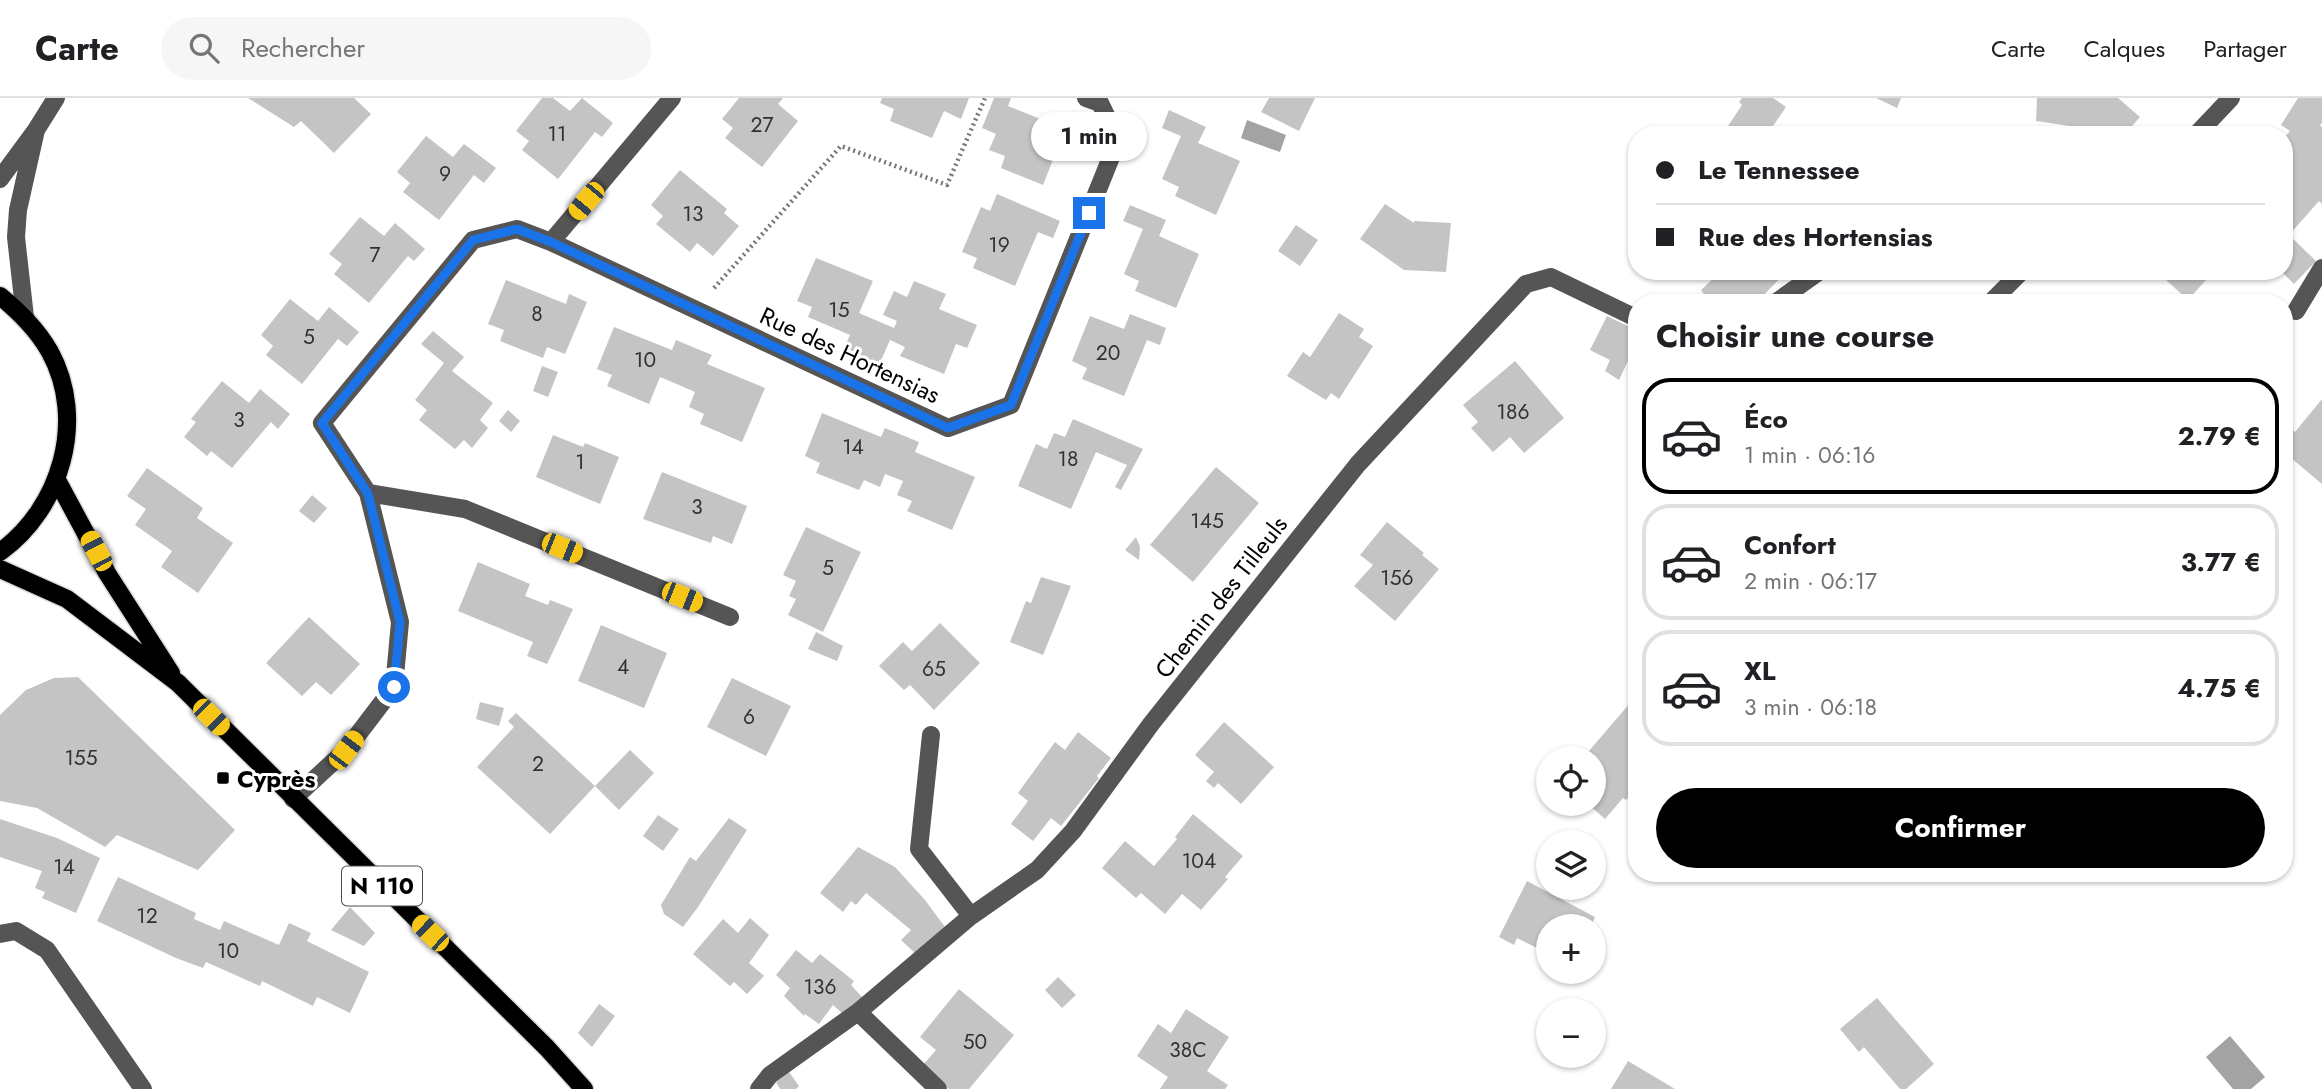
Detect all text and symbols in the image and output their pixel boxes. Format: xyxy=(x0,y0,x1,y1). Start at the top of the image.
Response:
search box xyxy=(161,17,651,80)
text: Carte xyxy=(35,25,119,72)
icon: search xyxy=(185,29,223,67)
text: Rechercher xyxy=(241,29,365,67)
text: Carte xyxy=(1991,31,2045,66)
text: Calques xyxy=(2083,31,2165,66)
text: Partager xyxy=(2203,31,2287,66)
house number: 27 xyxy=(751,110,773,140)
callout: 1 min xyxy=(1031,111,1147,160)
house number: 11 xyxy=(548,119,566,149)
text: 1 min xyxy=(1060,119,1118,153)
text: Le Tennessee xyxy=(1698,151,1860,189)
house number: 9 xyxy=(439,159,451,189)
car xyxy=(565,178,608,224)
route end xyxy=(1073,197,1105,229)
house number: 13 xyxy=(683,199,703,229)
text: Rue des Hortensias xyxy=(1698,218,1933,256)
house number: 19 xyxy=(988,230,1010,260)
house number: 7 xyxy=(369,240,381,270)
house number: 15 xyxy=(828,295,850,325)
street label: Rue des Hortensias xyxy=(754,298,946,412)
house number: 8 xyxy=(531,299,543,329)
text: Choisir une course xyxy=(1656,313,1934,359)
house number: 5 xyxy=(303,322,315,352)
house number: 20 xyxy=(1096,338,1120,368)
house number: 10 xyxy=(634,345,656,375)
house number: 186 xyxy=(1496,397,1530,427)
text: Éco xyxy=(1744,400,1788,438)
house number: 3 xyxy=(233,405,245,435)
icon: car xyxy=(1660,405,1723,468)
text: 2.79 € xyxy=(2178,417,2261,455)
house number: 14 xyxy=(842,432,864,462)
text: 1 min · 06:16 xyxy=(1744,438,1876,472)
house number: 18 xyxy=(1058,444,1078,474)
house number: 1 xyxy=(575,447,585,477)
house number: 3 xyxy=(691,492,703,522)
house number: 145 xyxy=(1190,506,1224,536)
street label: Chemin des Tilleuls xyxy=(1146,508,1296,686)
text: Confort xyxy=(1744,526,1836,564)
car xyxy=(77,528,116,574)
car xyxy=(539,530,586,566)
icon: car xyxy=(1660,531,1723,594)
text: 3.77 € xyxy=(2181,543,2261,581)
house number: 5 xyxy=(822,553,834,583)
house number: 156 xyxy=(1380,563,1414,593)
text: 2 min · 06:17 xyxy=(1744,564,1877,598)
car xyxy=(659,579,706,615)
house number: 4 xyxy=(617,652,629,682)
text: XL xyxy=(1744,652,1776,690)
house number: 65 xyxy=(922,654,946,684)
icon: car xyxy=(1660,657,1723,720)
text: 4.75 € xyxy=(2177,669,2261,707)
route start xyxy=(378,671,410,703)
text: 3 min · 06:18 xyxy=(1744,690,1877,724)
car xyxy=(189,695,234,739)
house number: 6 xyxy=(743,702,755,732)
car xyxy=(325,727,368,773)
house number: 155 xyxy=(64,743,98,773)
map controls xyxy=(1536,746,1606,1068)
button: locate xyxy=(1536,746,1606,816)
house number: 2 xyxy=(532,749,544,779)
place label: Cyprès xyxy=(237,761,315,796)
marker: Cyprès xyxy=(215,770,231,786)
button: Confirmer xyxy=(1656,788,2265,868)
button: layers xyxy=(1536,830,1606,900)
house number: 104 xyxy=(1182,846,1216,876)
house number: 14 xyxy=(53,852,75,882)
road number: N 110 xyxy=(342,866,422,906)
house number: 12 xyxy=(136,901,158,931)
car xyxy=(408,911,453,955)
button: + xyxy=(1536,914,1606,984)
house number: 10 xyxy=(217,936,239,966)
house number: 136 xyxy=(803,972,837,1002)
button: − xyxy=(1536,998,1606,1068)
house number: 50 xyxy=(963,1027,987,1057)
house number: 38C xyxy=(1169,1035,1207,1065)

